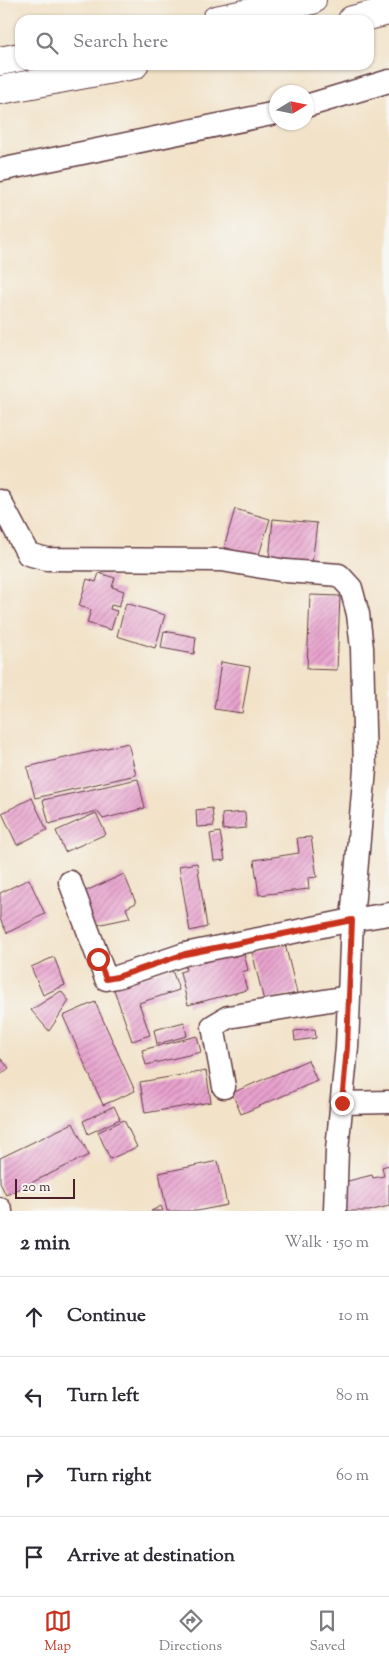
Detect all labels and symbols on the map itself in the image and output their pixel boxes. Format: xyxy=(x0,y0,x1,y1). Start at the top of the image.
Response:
north arrow xyxy=(269,85,314,130)
route start xyxy=(87,948,110,971)
route end xyxy=(331,1092,354,1115)
scale bar xyxy=(15,1176,75,1199)

